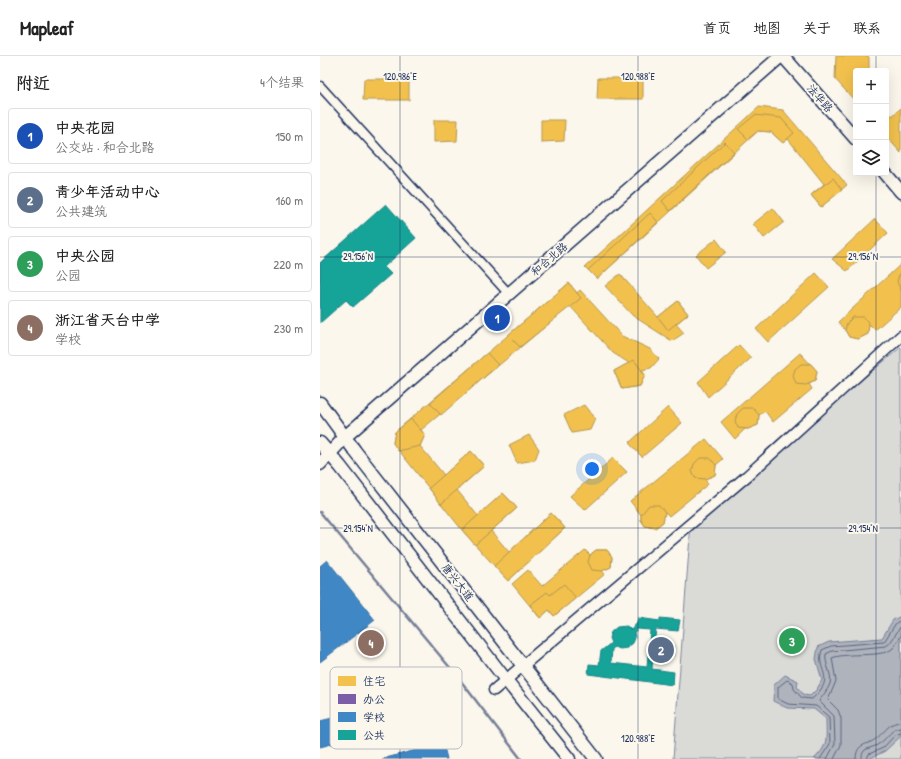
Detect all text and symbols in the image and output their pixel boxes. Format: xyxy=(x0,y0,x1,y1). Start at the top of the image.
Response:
text: Mapleaf xyxy=(20,15,74,41)
text: 首页 xyxy=(703,18,731,37)
text: 地图 xyxy=(753,18,781,37)
text: 关于 xyxy=(803,18,831,37)
text: 联系 xyxy=(853,18,881,37)
map controls xyxy=(853,68,889,176)
button: + xyxy=(853,68,889,104)
text: 120.986°E xyxy=(383,70,417,83)
text: 120.988°E xyxy=(621,70,656,83)
text: 附近 xyxy=(16,71,50,94)
text: 4个结果 xyxy=(260,73,304,91)
street label: 法华路 xyxy=(804,81,836,115)
button: − xyxy=(853,104,889,140)
text: 中央花园 xyxy=(55,117,115,138)
text: 1 xyxy=(28,127,32,145)
text: 150 m xyxy=(275,127,303,145)
text: 公交站 · 和合北路 xyxy=(55,138,155,156)
button: layers xyxy=(853,140,889,176)
text: 青少年活动中心 xyxy=(55,181,160,202)
text: 2 xyxy=(27,191,33,209)
text: 160 m xyxy=(275,191,303,209)
text: 公共建筑 xyxy=(55,202,107,220)
street label: 和合北路 xyxy=(528,239,570,279)
text: 中央公园 xyxy=(55,245,115,266)
text: 29.156°N xyxy=(343,250,373,263)
text: 29.156°N xyxy=(848,250,878,263)
text: 3 xyxy=(27,255,33,273)
text: 220 m xyxy=(273,255,303,273)
text: 公园 xyxy=(55,266,81,284)
pin: 1 xyxy=(484,303,510,333)
text: 浙江省天台中学 xyxy=(55,309,160,330)
text: 4 xyxy=(28,319,32,337)
text: 230 m xyxy=(273,319,303,337)
text: 学校 xyxy=(55,330,81,348)
your location xyxy=(582,459,602,479)
text: 29.154°N xyxy=(343,522,373,535)
text: 29.154°N xyxy=(848,522,878,535)
street label: 唐兴大道 xyxy=(439,560,477,604)
pin: 3 xyxy=(779,626,805,656)
pin: 4 xyxy=(358,628,384,658)
pin: 2 xyxy=(648,635,674,665)
legend xyxy=(330,667,462,749)
text: 住宅 xyxy=(363,674,385,688)
text: 办公 xyxy=(363,692,385,706)
text: 学校 xyxy=(363,710,385,724)
text: 公共 xyxy=(363,728,385,742)
text: 120.988°E xyxy=(621,732,656,745)

